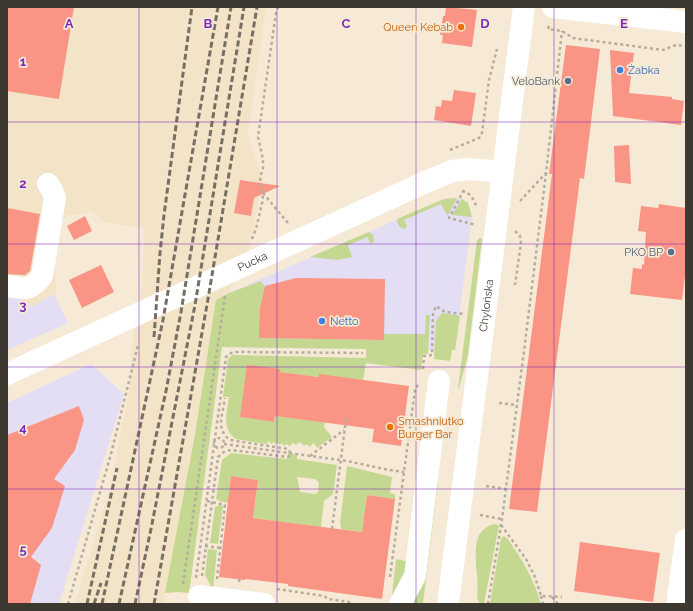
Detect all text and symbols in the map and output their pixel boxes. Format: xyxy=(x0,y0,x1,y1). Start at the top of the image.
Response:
text: A xyxy=(65,16,74,31)
text: B xyxy=(204,16,213,31)
text: C xyxy=(342,16,351,31)
text: D xyxy=(480,16,490,31)
text: E xyxy=(620,16,628,31)
place label: Queen Kebab xyxy=(383,21,453,34)
marker: Queen Kebab xyxy=(456,22,466,32)
text: 1 xyxy=(20,54,27,69)
place label: Żabka xyxy=(628,64,660,77)
marker: Żabka xyxy=(615,65,625,75)
place label: VeloBank xyxy=(512,75,560,88)
marker: VeloBank xyxy=(563,76,573,86)
text: 2 xyxy=(19,176,27,191)
place label: PKO BP xyxy=(624,246,663,259)
marker: PKO BP xyxy=(666,247,676,257)
street label: Pucka xyxy=(236,249,270,274)
street label: Chylońska xyxy=(477,278,496,333)
text: 3 xyxy=(19,298,27,313)
place label: Netto xyxy=(330,315,359,328)
marker: Netto xyxy=(317,316,327,326)
place label: Smashniutko Burger Bar xyxy=(398,415,464,441)
text: 4 xyxy=(19,420,27,435)
marker: Smashniutko Burger Bar xyxy=(385,422,395,432)
text: 5 xyxy=(19,542,27,557)

